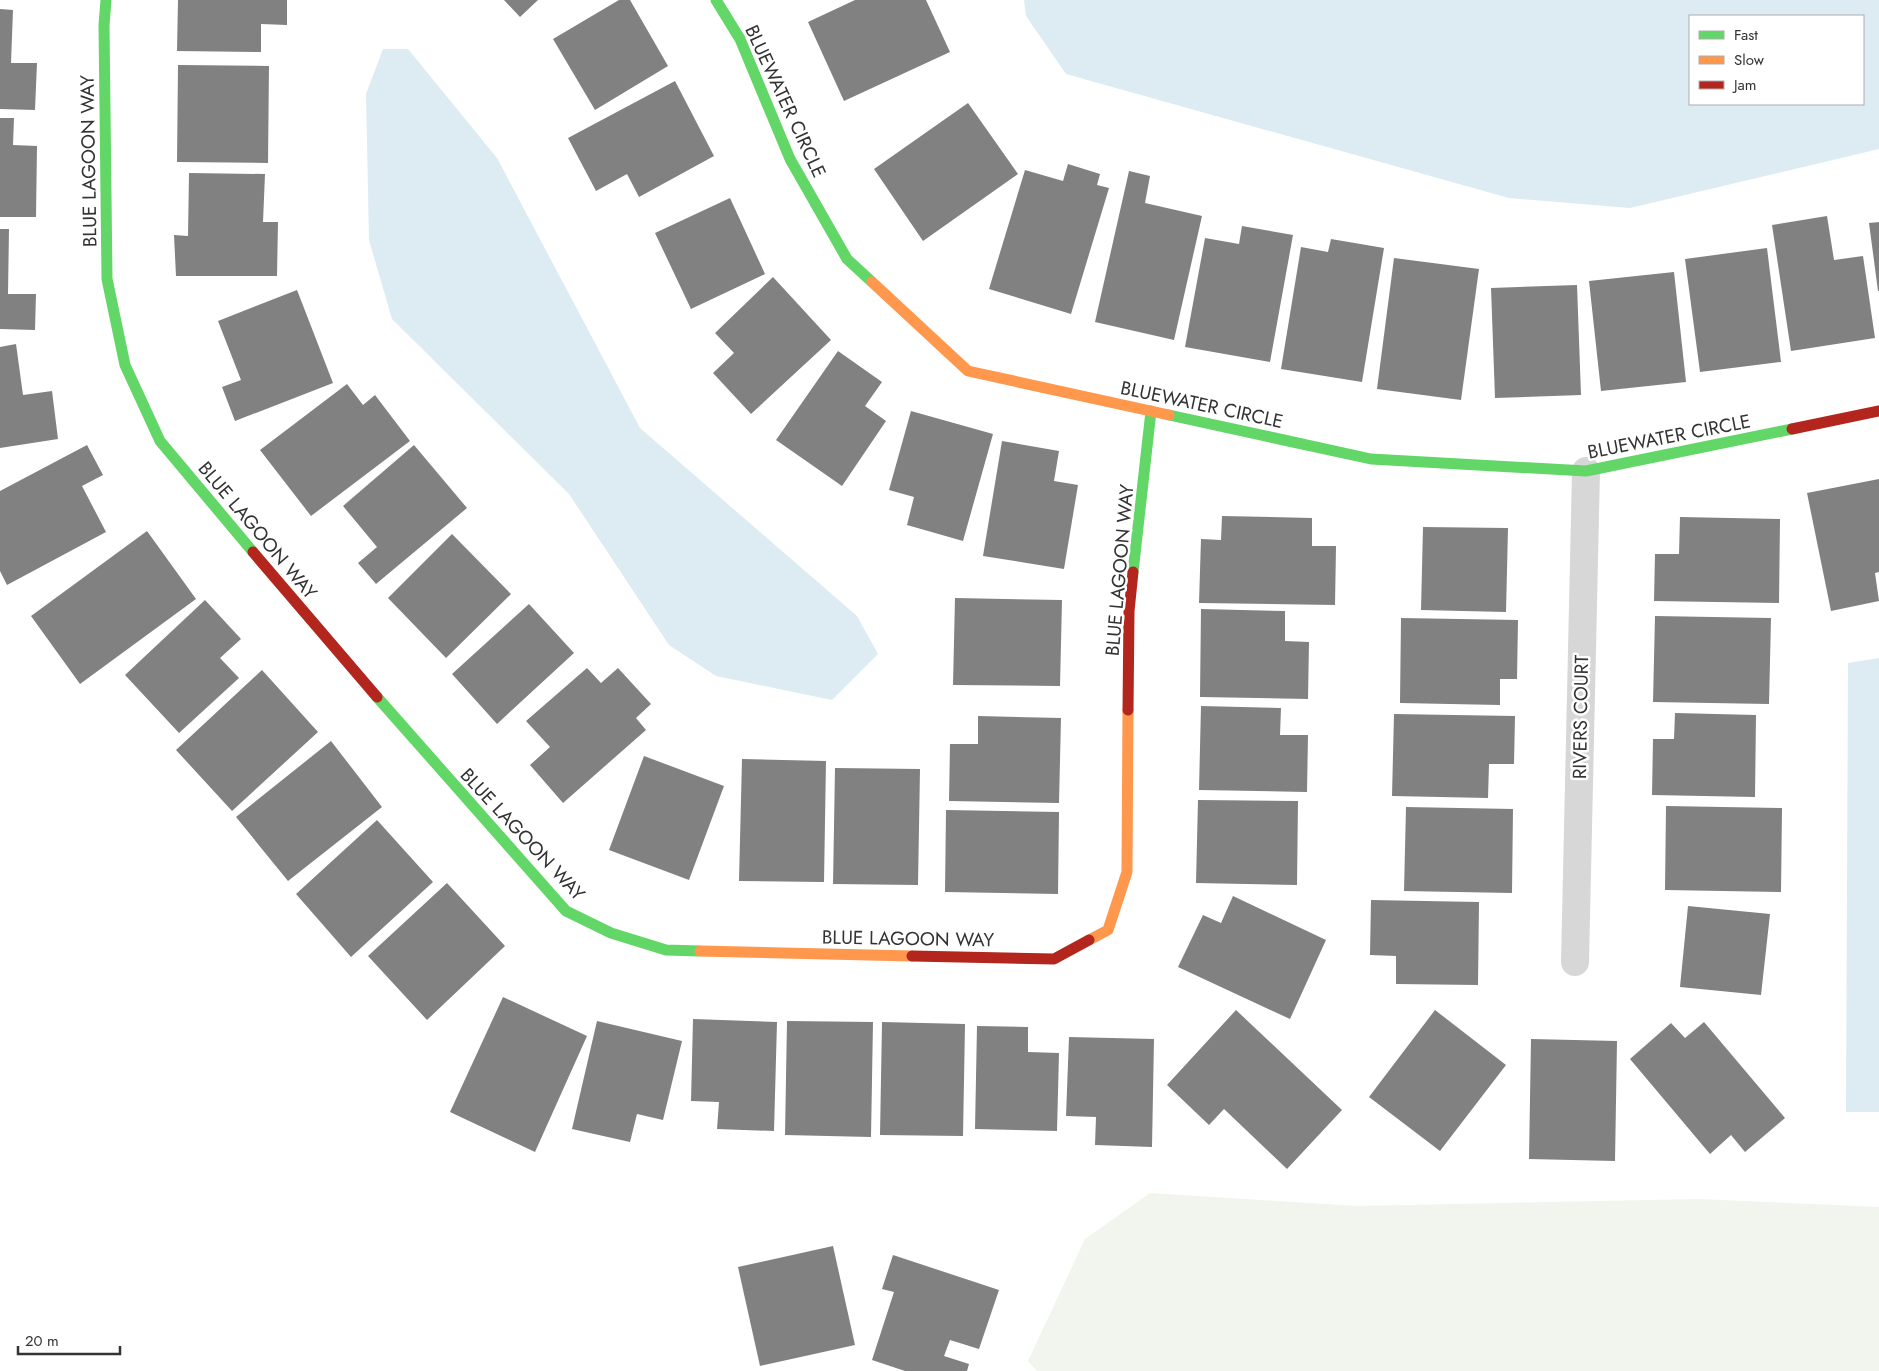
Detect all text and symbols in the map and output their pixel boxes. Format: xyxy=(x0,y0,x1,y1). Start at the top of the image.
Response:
legend xyxy=(1689,15,1864,105)
street label: BLUEWATER CIRCLE xyxy=(738,20,833,182)
text: Fast xyxy=(1734,24,1758,46)
text: Slow xyxy=(1734,49,1765,71)
street label: BLUE LAGOON WAY xyxy=(73,74,104,247)
text: Jam xyxy=(1732,74,1757,96)
street label: BLUEWATER CIRCLE xyxy=(1118,374,1286,435)
street label: BLUEWATER CIRCLE xyxy=(1585,407,1753,466)
street label: BLUE LAGOON WAY xyxy=(192,456,324,605)
street label: BLUE LAGOON WAY xyxy=(1099,483,1140,657)
street label: RIVERS COURT xyxy=(1566,654,1595,779)
street label: BLUE LAGOON WAY xyxy=(454,762,591,907)
street label: BLUE LAGOON WAY xyxy=(822,923,995,954)
scale bar xyxy=(18,1324,120,1356)
text: 20 m xyxy=(25,1330,59,1352)

